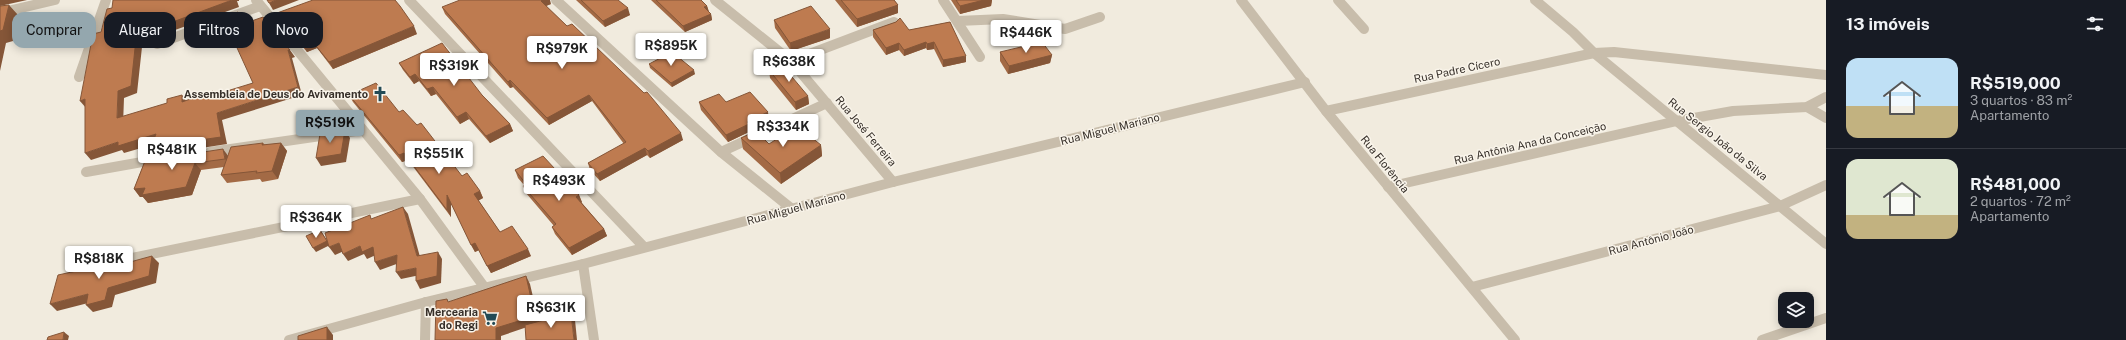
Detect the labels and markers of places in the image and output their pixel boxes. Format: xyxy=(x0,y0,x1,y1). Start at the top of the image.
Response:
pin: R$446K xyxy=(993,20,1059,54)
pin: R$895K xyxy=(638,33,704,67)
pin: R$979K xyxy=(529,36,595,70)
pin: R$638K xyxy=(756,49,822,83)
pin: R$319K xyxy=(421,53,487,87)
church icon: Assembleia de Deus do Avivamento xyxy=(371,85,389,103)
place label: Assembleia de Deus do Avivamento xyxy=(184,88,368,100)
pin: R$519K xyxy=(297,110,363,144)
pin: R$334K xyxy=(750,114,816,148)
pin: R$481K xyxy=(139,137,205,171)
pin: R$551K xyxy=(406,141,472,175)
pin: R$493K xyxy=(526,168,592,202)
pin: R$364K xyxy=(283,205,349,239)
pin: R$818K xyxy=(66,246,132,280)
pin: R$631K xyxy=(518,295,584,329)
place label: Mercearia do Regi xyxy=(425,306,478,331)
supermarket icon: Mercearia do Regi xyxy=(481,309,499,327)

